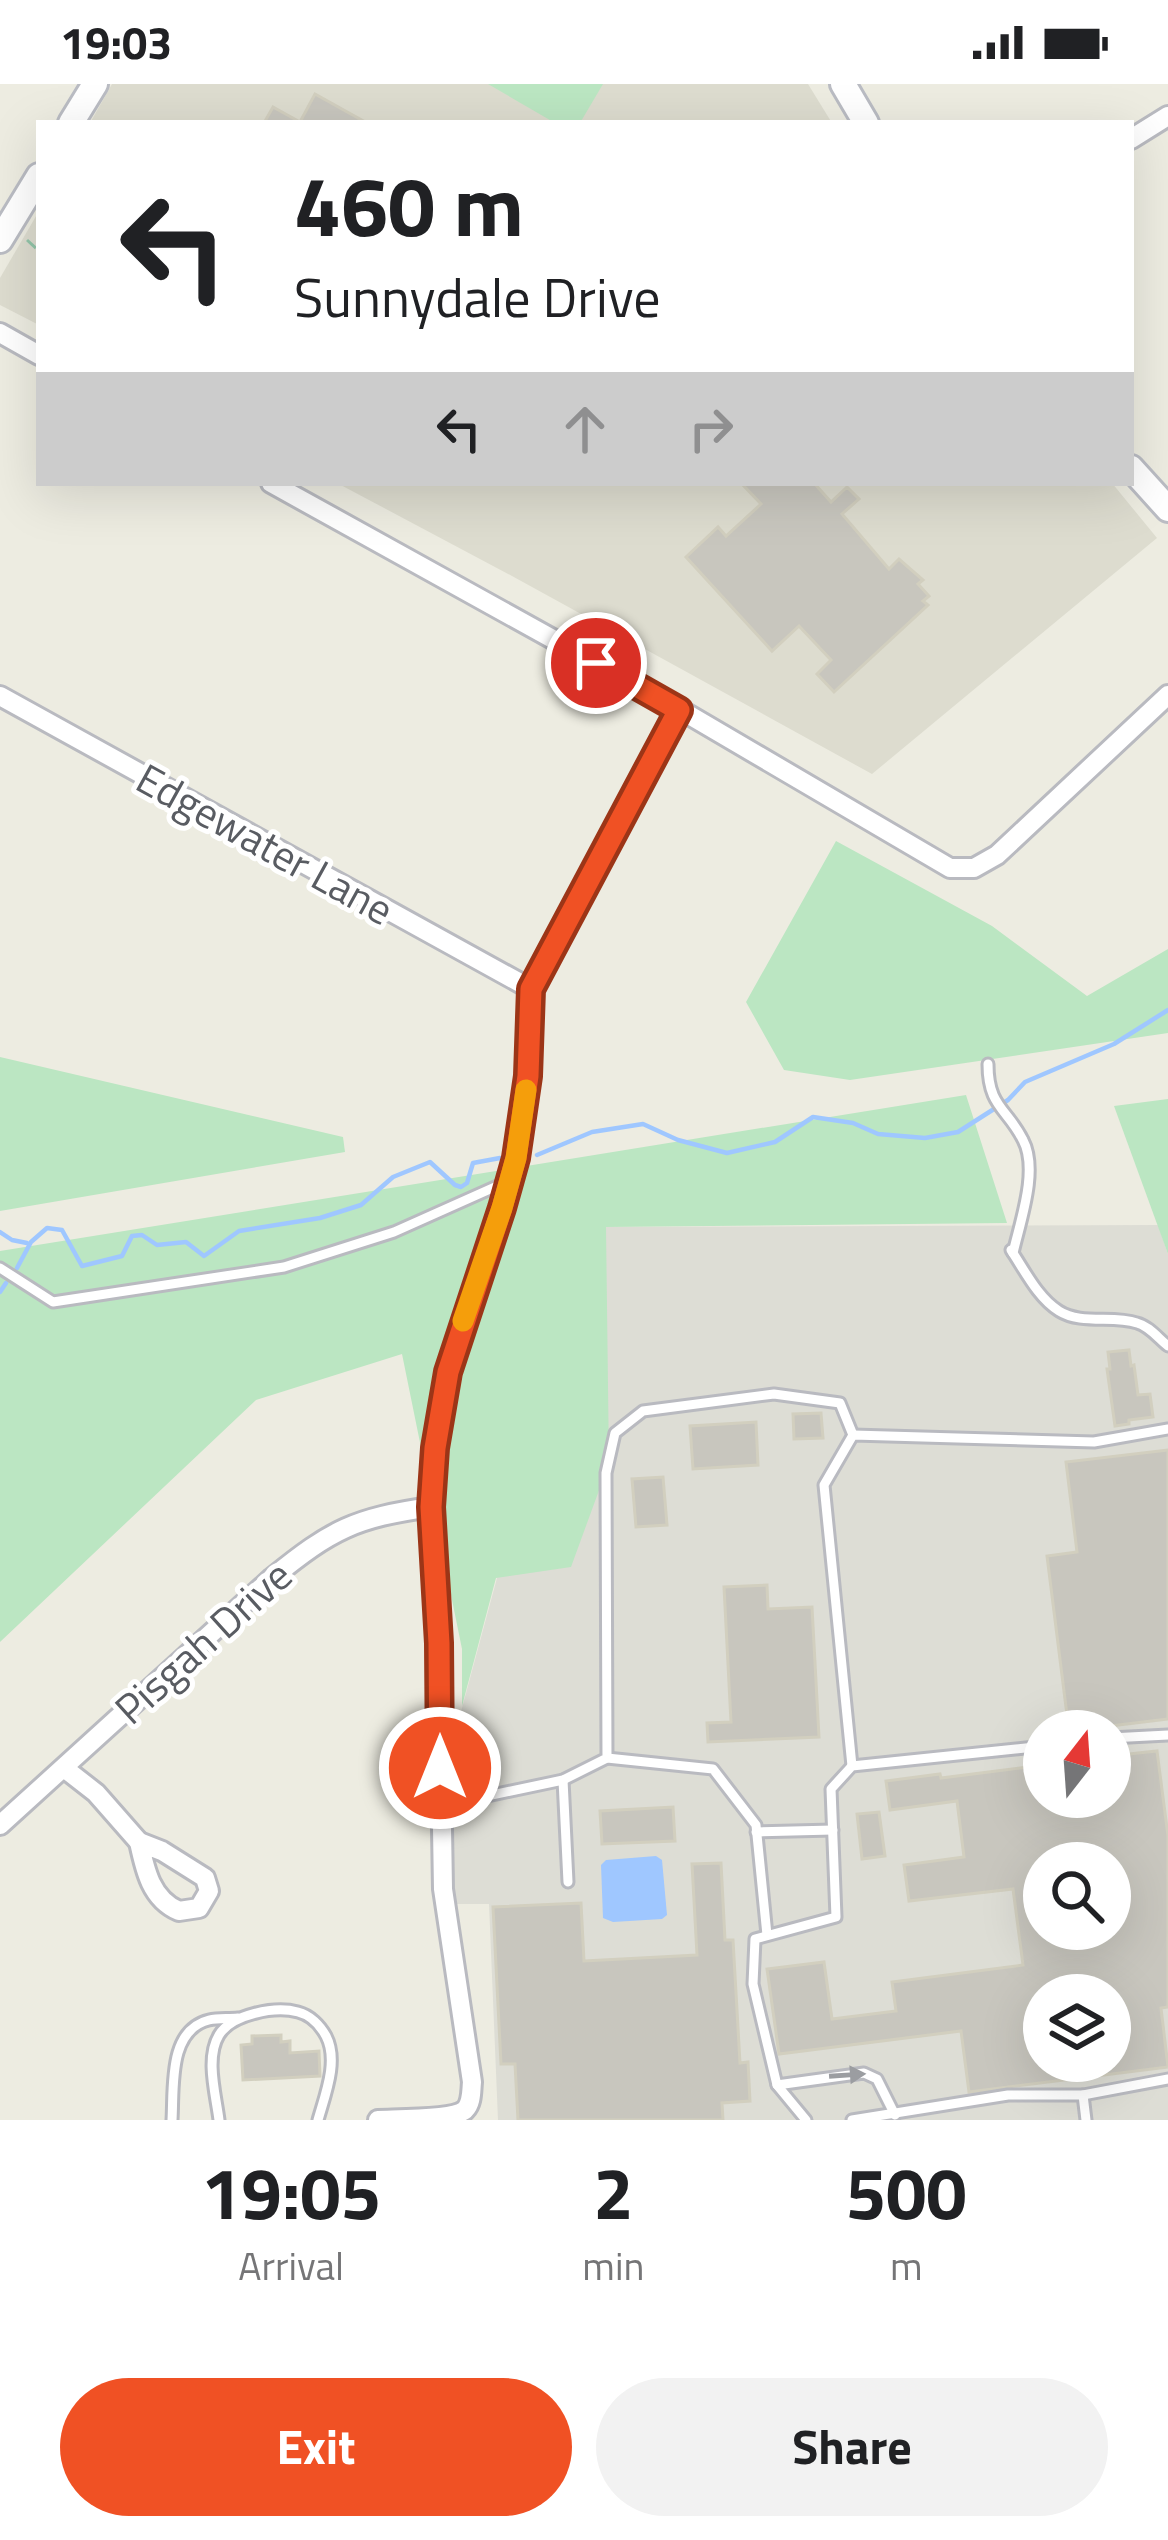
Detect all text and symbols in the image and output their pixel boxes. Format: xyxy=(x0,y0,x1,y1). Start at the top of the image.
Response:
text: 19:03 xyxy=(60,8,172,76)
text: 460 m xyxy=(294,141,524,269)
icon: left xyxy=(96,168,252,324)
text: Sunnydale Drive xyxy=(294,256,661,338)
icon: left xyxy=(426,396,492,462)
icon: ahead xyxy=(552,396,618,462)
icon: right xyxy=(678,396,744,462)
pin xyxy=(545,612,647,714)
icon: arrive xyxy=(563,630,629,696)
street label: Edgewater Lane xyxy=(125,746,406,940)
street label: Pisgah Drive xyxy=(99,1544,305,1739)
position arrow xyxy=(377,1705,503,1831)
north arrow xyxy=(1023,1710,1131,1818)
map controls xyxy=(1023,1710,1131,2082)
button: search xyxy=(1023,1842,1131,1950)
button: layers xyxy=(1023,1974,1131,2082)
one-way arrow xyxy=(829,2066,867,2085)
text: 19:05 xyxy=(201,2137,381,2247)
text: 2 xyxy=(593,2137,634,2247)
text: 500 xyxy=(846,2137,967,2247)
text: Arrival xyxy=(238,2236,344,2295)
text: min xyxy=(582,2236,644,2295)
text: m xyxy=(890,2236,922,2295)
button: Exit xyxy=(60,2378,572,2516)
button: Share xyxy=(596,2378,1108,2516)

